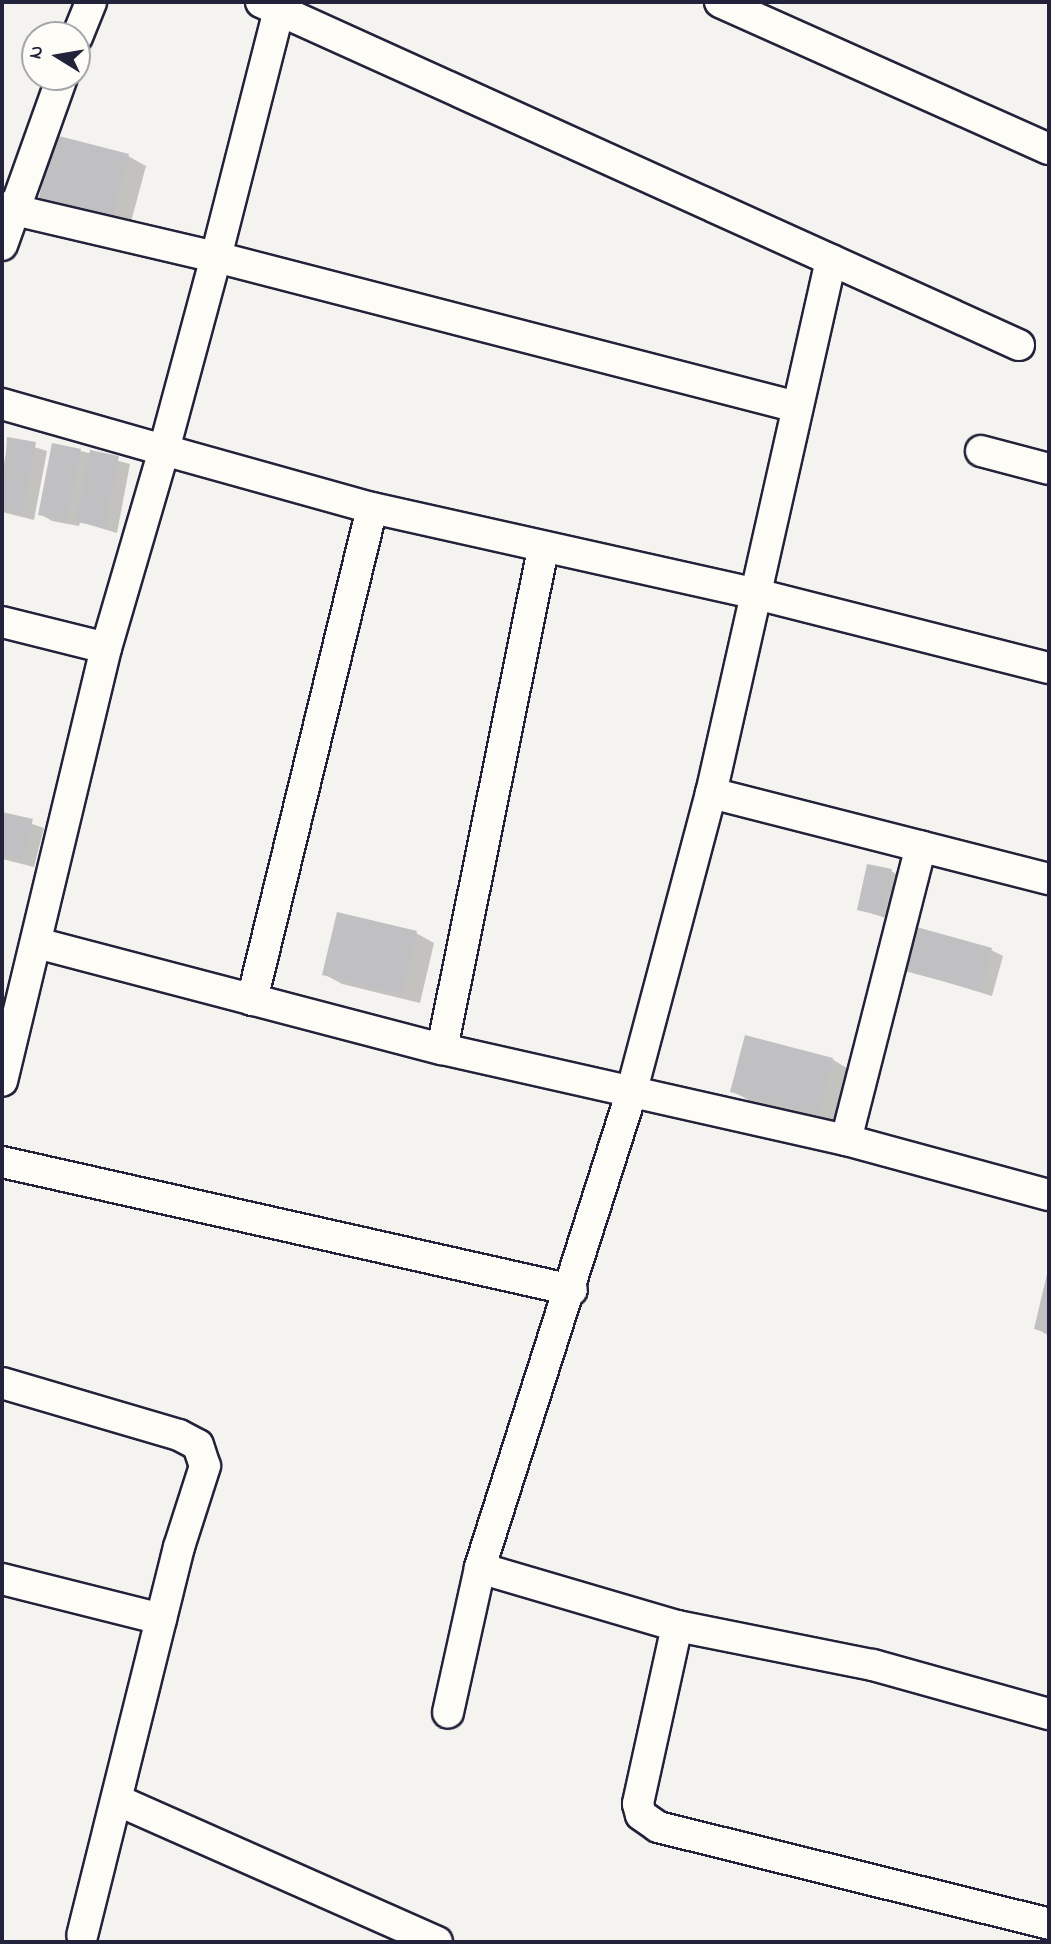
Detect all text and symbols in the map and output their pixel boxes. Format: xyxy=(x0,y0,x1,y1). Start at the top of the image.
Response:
north arrow xyxy=(21,21,91,91)
text: N xyxy=(22,43,51,61)

